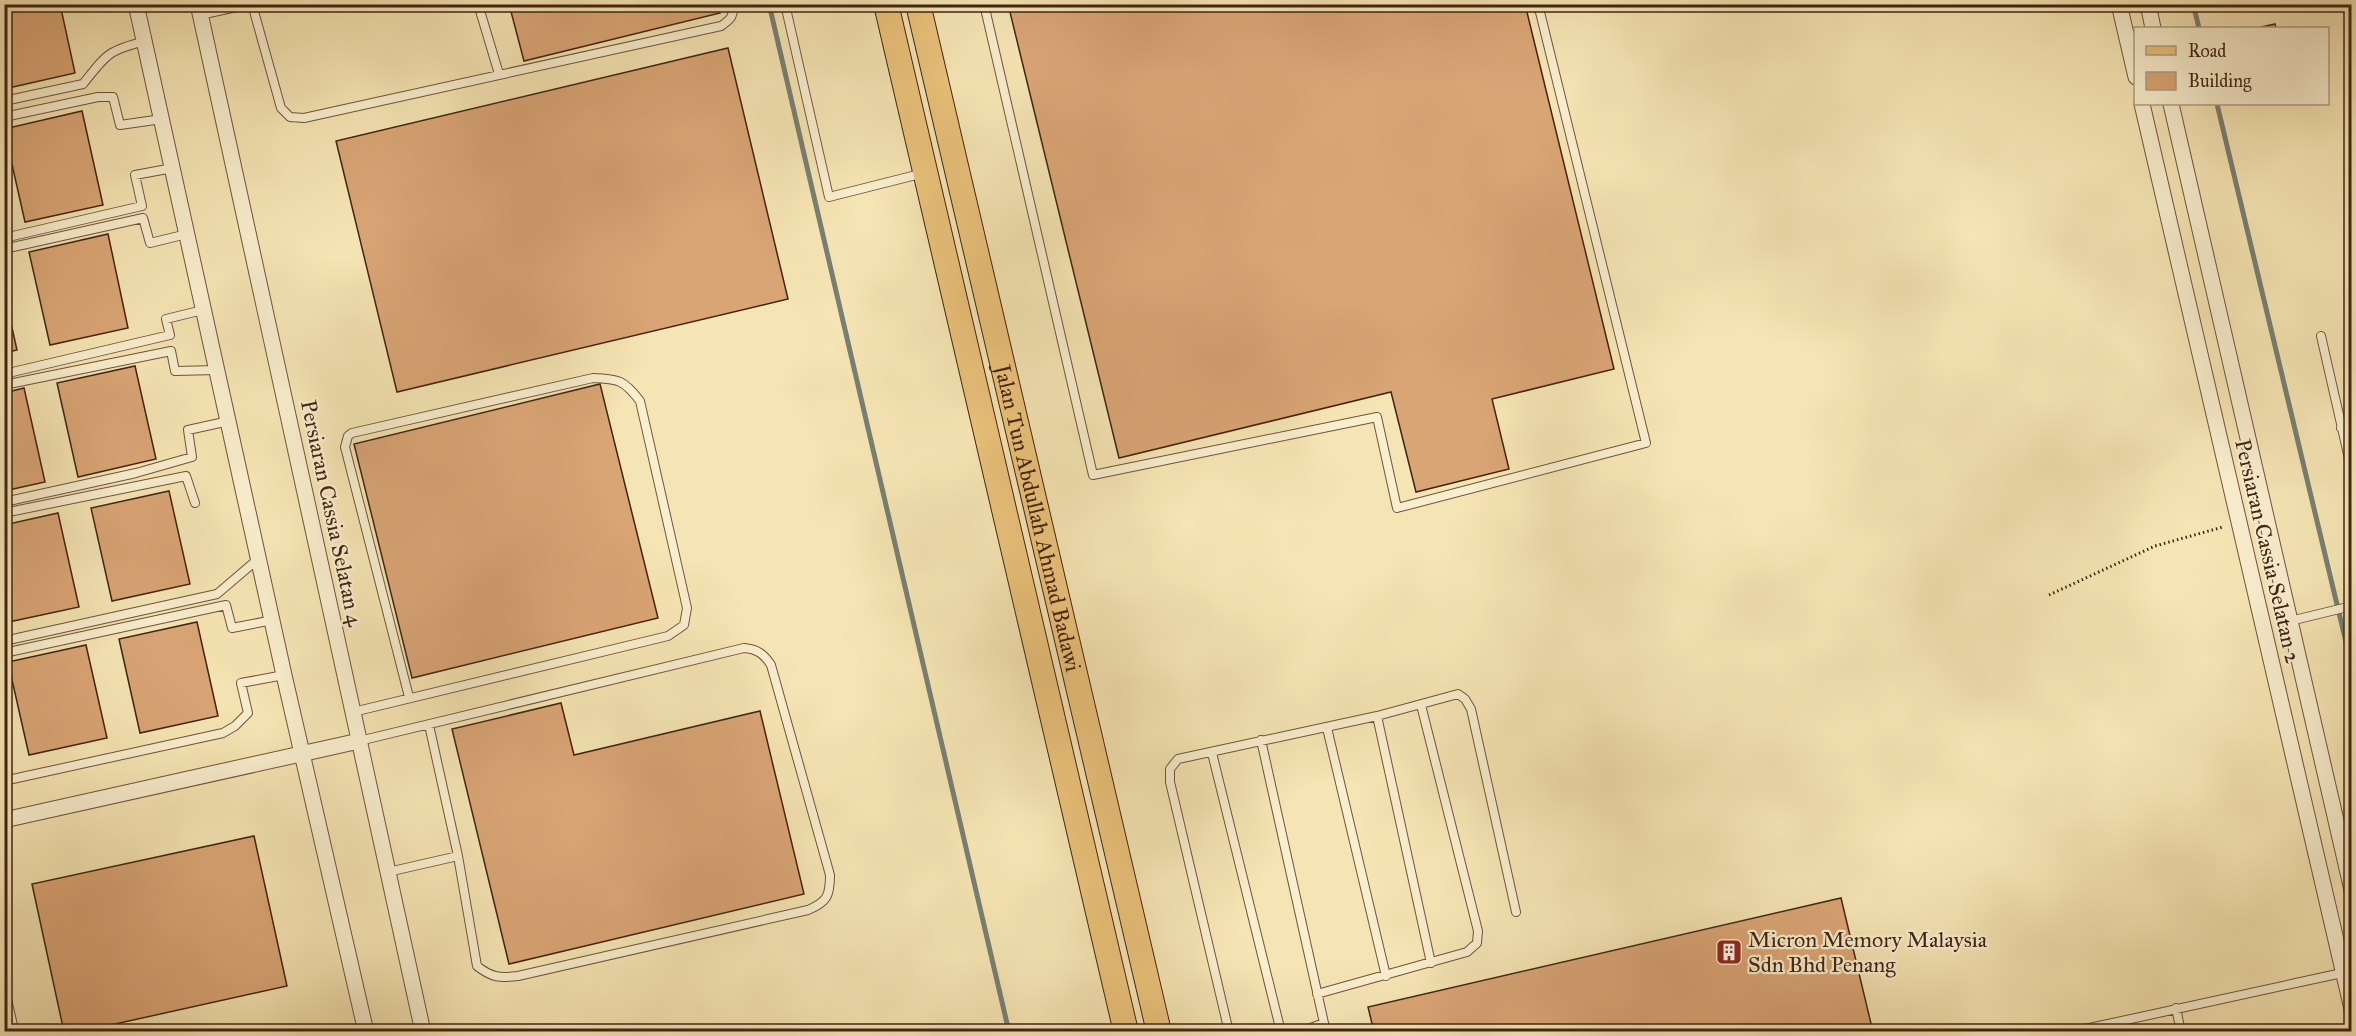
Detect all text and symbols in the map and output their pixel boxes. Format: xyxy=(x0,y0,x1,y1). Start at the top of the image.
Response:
legend xyxy=(2134,27,2329,105)
text: Road xyxy=(2188,40,2226,62)
text: Building xyxy=(2188,70,2252,93)
street label: Jalan Tun Abdullah Ahmad Badawi xyxy=(989,360,1088,674)
street label: Persiaran Cassia Selatan 4 xyxy=(295,397,369,629)
street label: Persiaran Cassia Selatan 2 xyxy=(2229,436,2307,666)
place label: Micron Memory Malaysia Sdn Bhd Penang xyxy=(1748,926,1988,978)
building icon: Micron Memory Malaysia Sdn Bhd Penang xyxy=(1714,937,1744,967)

